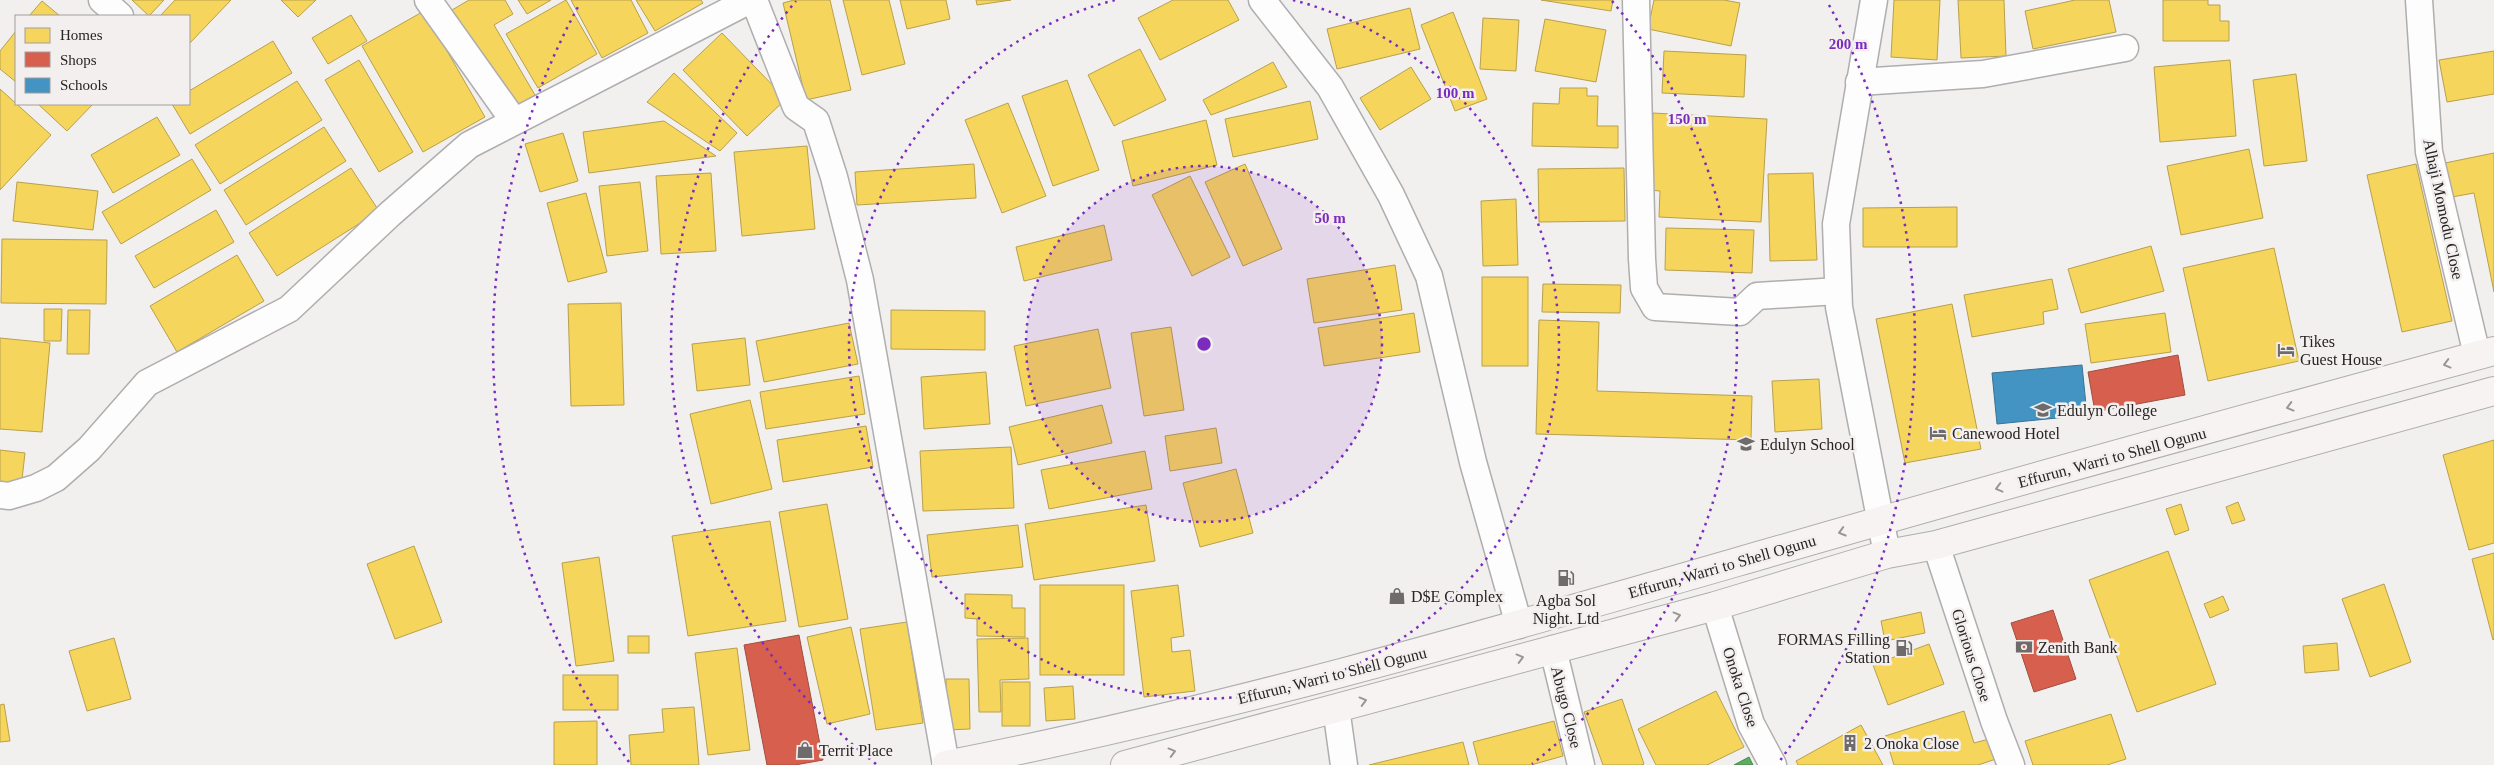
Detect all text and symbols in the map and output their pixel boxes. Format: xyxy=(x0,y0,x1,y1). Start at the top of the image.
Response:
legend xyxy=(15,15,190,105)
text: Homes xyxy=(60,27,103,43)
text: 200 m xyxy=(1829,36,1868,52)
text: Shops xyxy=(60,52,97,68)
text: Schools xyxy=(60,77,108,93)
text: 100 m xyxy=(1436,85,1475,101)
text: 150 m xyxy=(1668,111,1707,127)
street label: Alhaji Momodu Close xyxy=(2419,137,2467,281)
text: 50 m xyxy=(1314,210,1346,226)
place label: Tikes Guest House xyxy=(2300,333,2382,368)
centre of rings xyxy=(1195,335,1213,353)
hotel icon: Tikes Guest House xyxy=(2276,340,2296,360)
one-way arrow xyxy=(2443,358,2451,369)
school or university icon: Edulyn College xyxy=(2033,400,2053,420)
place label: Edulyn College xyxy=(2057,402,2157,420)
one-way arrow xyxy=(2287,402,2295,412)
hotel icon: Canewood Hotel xyxy=(1928,423,1948,443)
street label: Effurun, Warri to Shell Ogunu xyxy=(2016,424,2208,492)
place label: Canewood Hotel xyxy=(1952,425,2061,442)
school or university icon: Edulyn School xyxy=(1736,434,1756,454)
place label: Edulyn School xyxy=(1760,436,1855,454)
one-way arrow xyxy=(1994,482,2003,493)
one-way arrow xyxy=(1839,526,1847,536)
street label: Effurun, Warri to Shell Ogunu xyxy=(1627,532,1818,602)
fuel station icon: Agba Sol Night. Ltd xyxy=(1556,568,1576,588)
shop icon: D$E Complex xyxy=(1387,586,1407,606)
place label: D$E Complex xyxy=(1411,588,1503,606)
place label: Agba Sol Night. Ltd xyxy=(1533,592,1599,628)
street label: Glorious Close xyxy=(1949,607,1995,704)
one-way arrow xyxy=(1672,611,1681,622)
place label: FORMAS Filling Station xyxy=(1778,631,1890,666)
bank icon: Zenith Bank xyxy=(2014,637,2034,657)
fuel station icon: FORMAS Filling Station xyxy=(1894,638,1914,658)
place label: Zenith Bank xyxy=(2038,639,2118,656)
street label: Effurun, Warri to Shell Ogunu xyxy=(1236,644,1429,708)
street label: Onoka Close xyxy=(1720,645,1761,729)
one-way arrow xyxy=(1515,654,1524,664)
street label: Abugo Close xyxy=(1547,664,1585,750)
one-way arrow xyxy=(1359,696,1368,707)
building icon: 2 Onoka Close xyxy=(1840,733,1860,753)
place label: 2 Onoka Close xyxy=(1864,735,1959,752)
shop icon: Territ Place xyxy=(795,740,815,760)
place label: Territ Place xyxy=(819,742,893,759)
one-way arrow xyxy=(1168,748,1176,758)

